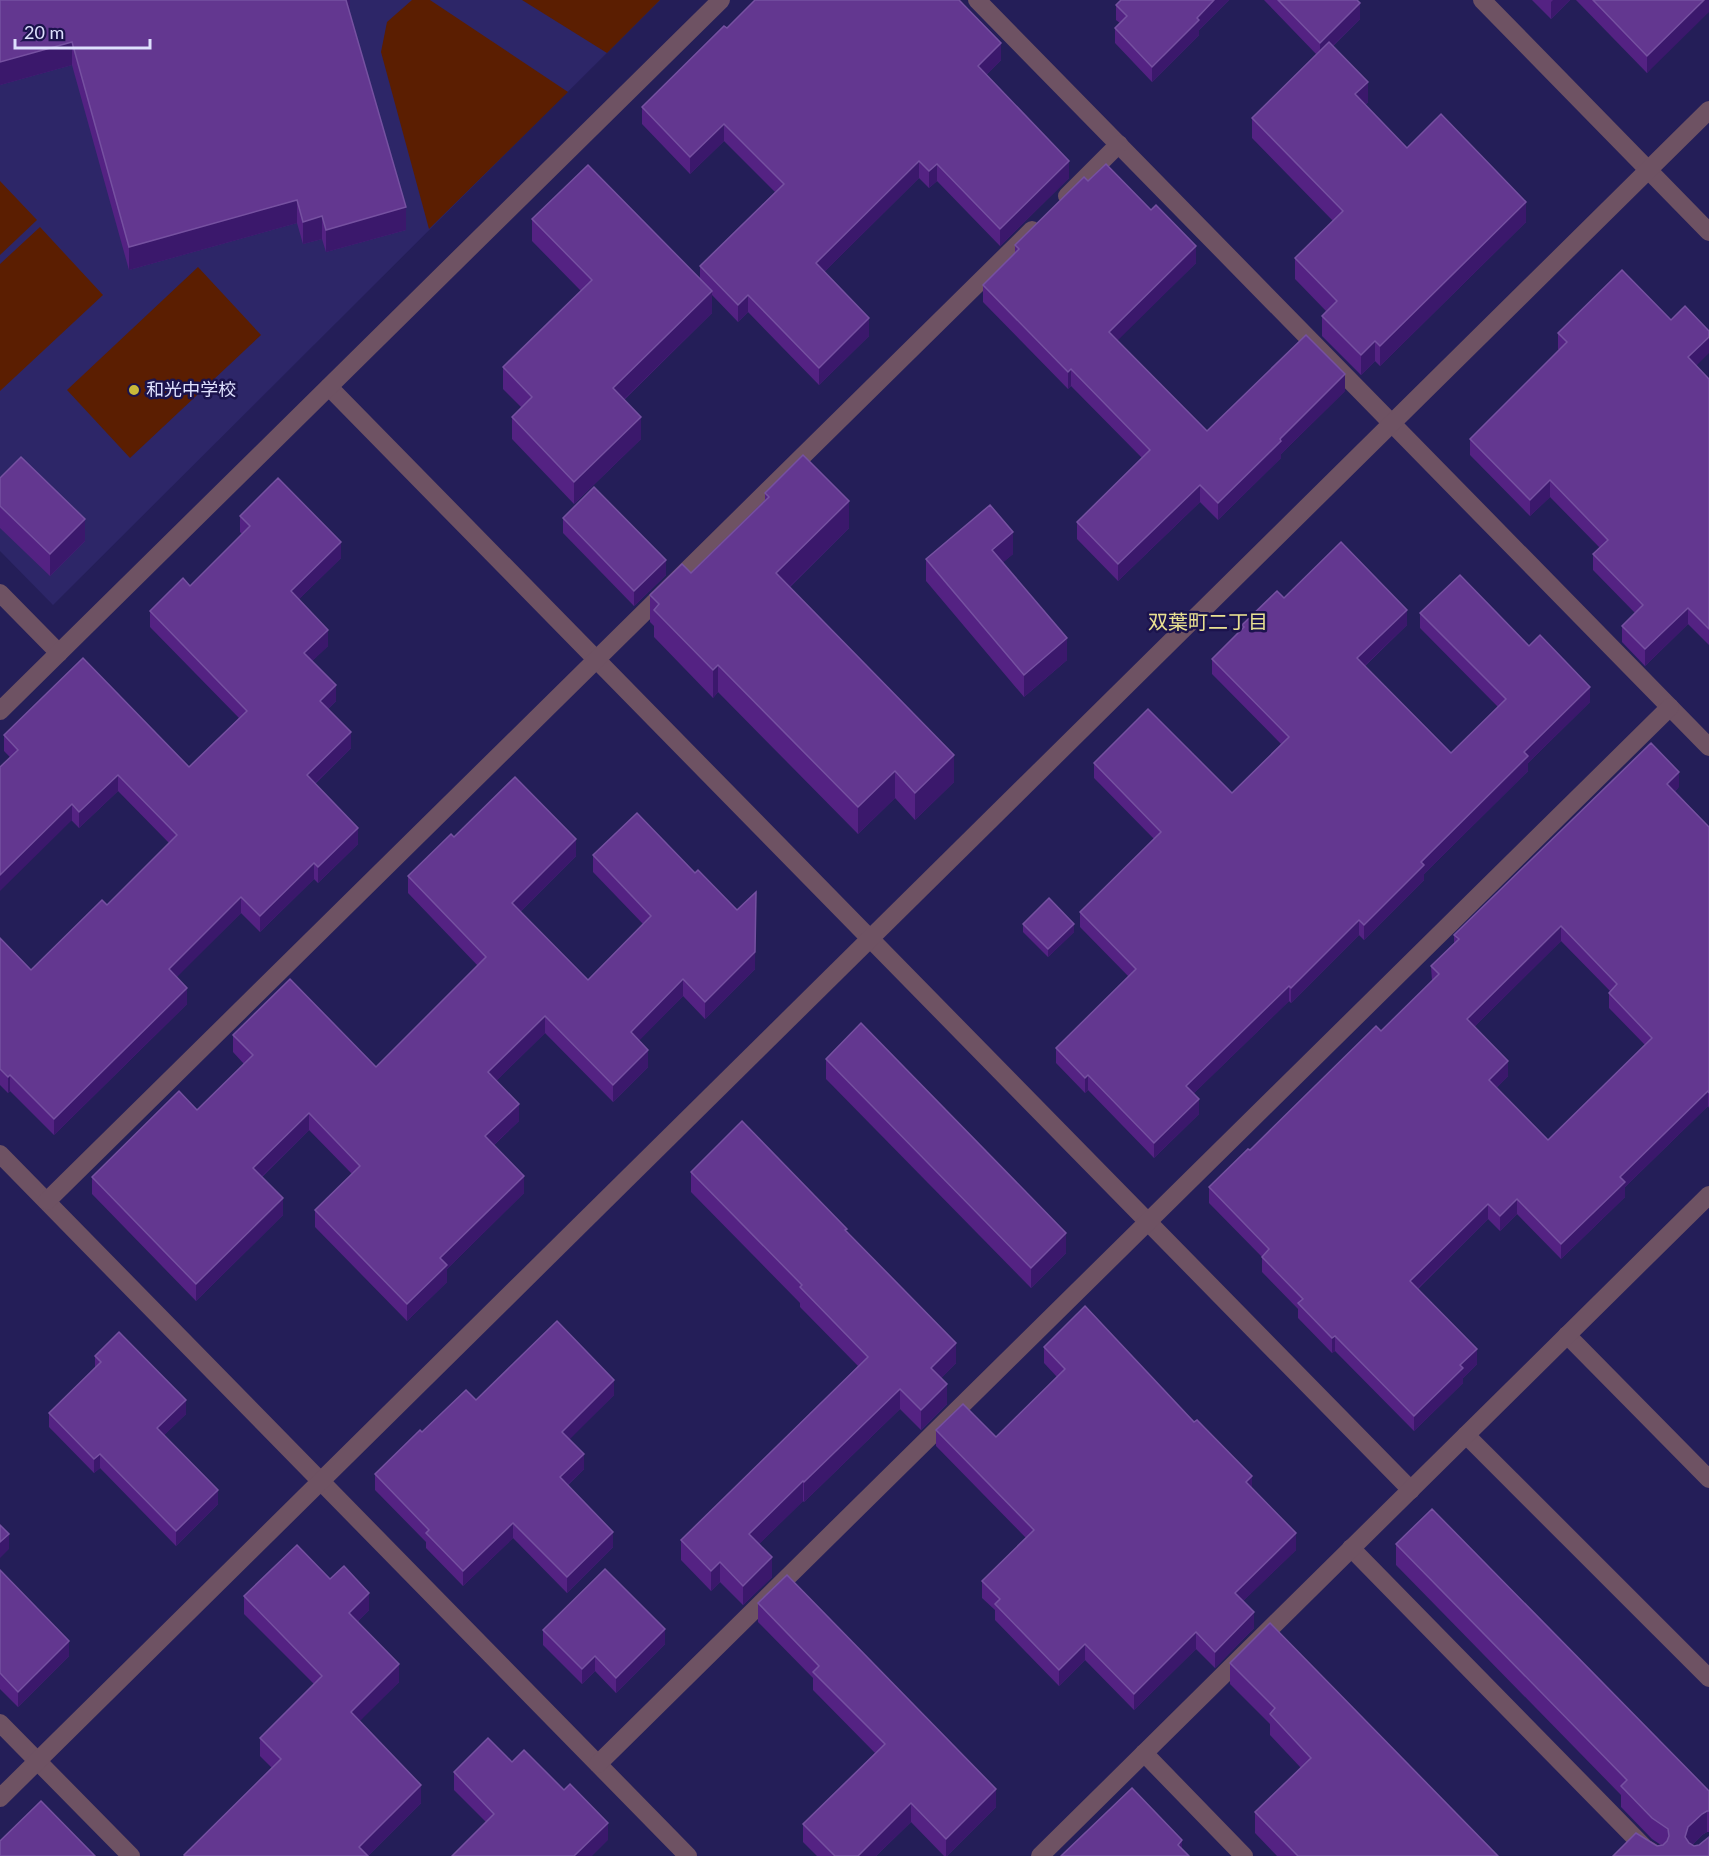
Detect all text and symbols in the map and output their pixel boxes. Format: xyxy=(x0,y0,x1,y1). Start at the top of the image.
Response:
scale bar xyxy=(15,12,150,50)
text: 20 m xyxy=(24,21,64,43)
place label: 和光中学校 xyxy=(146,378,236,400)
marker: 和光中学校 xyxy=(127,383,141,397)
district label: 双葉町二丁目 xyxy=(1148,609,1268,633)

